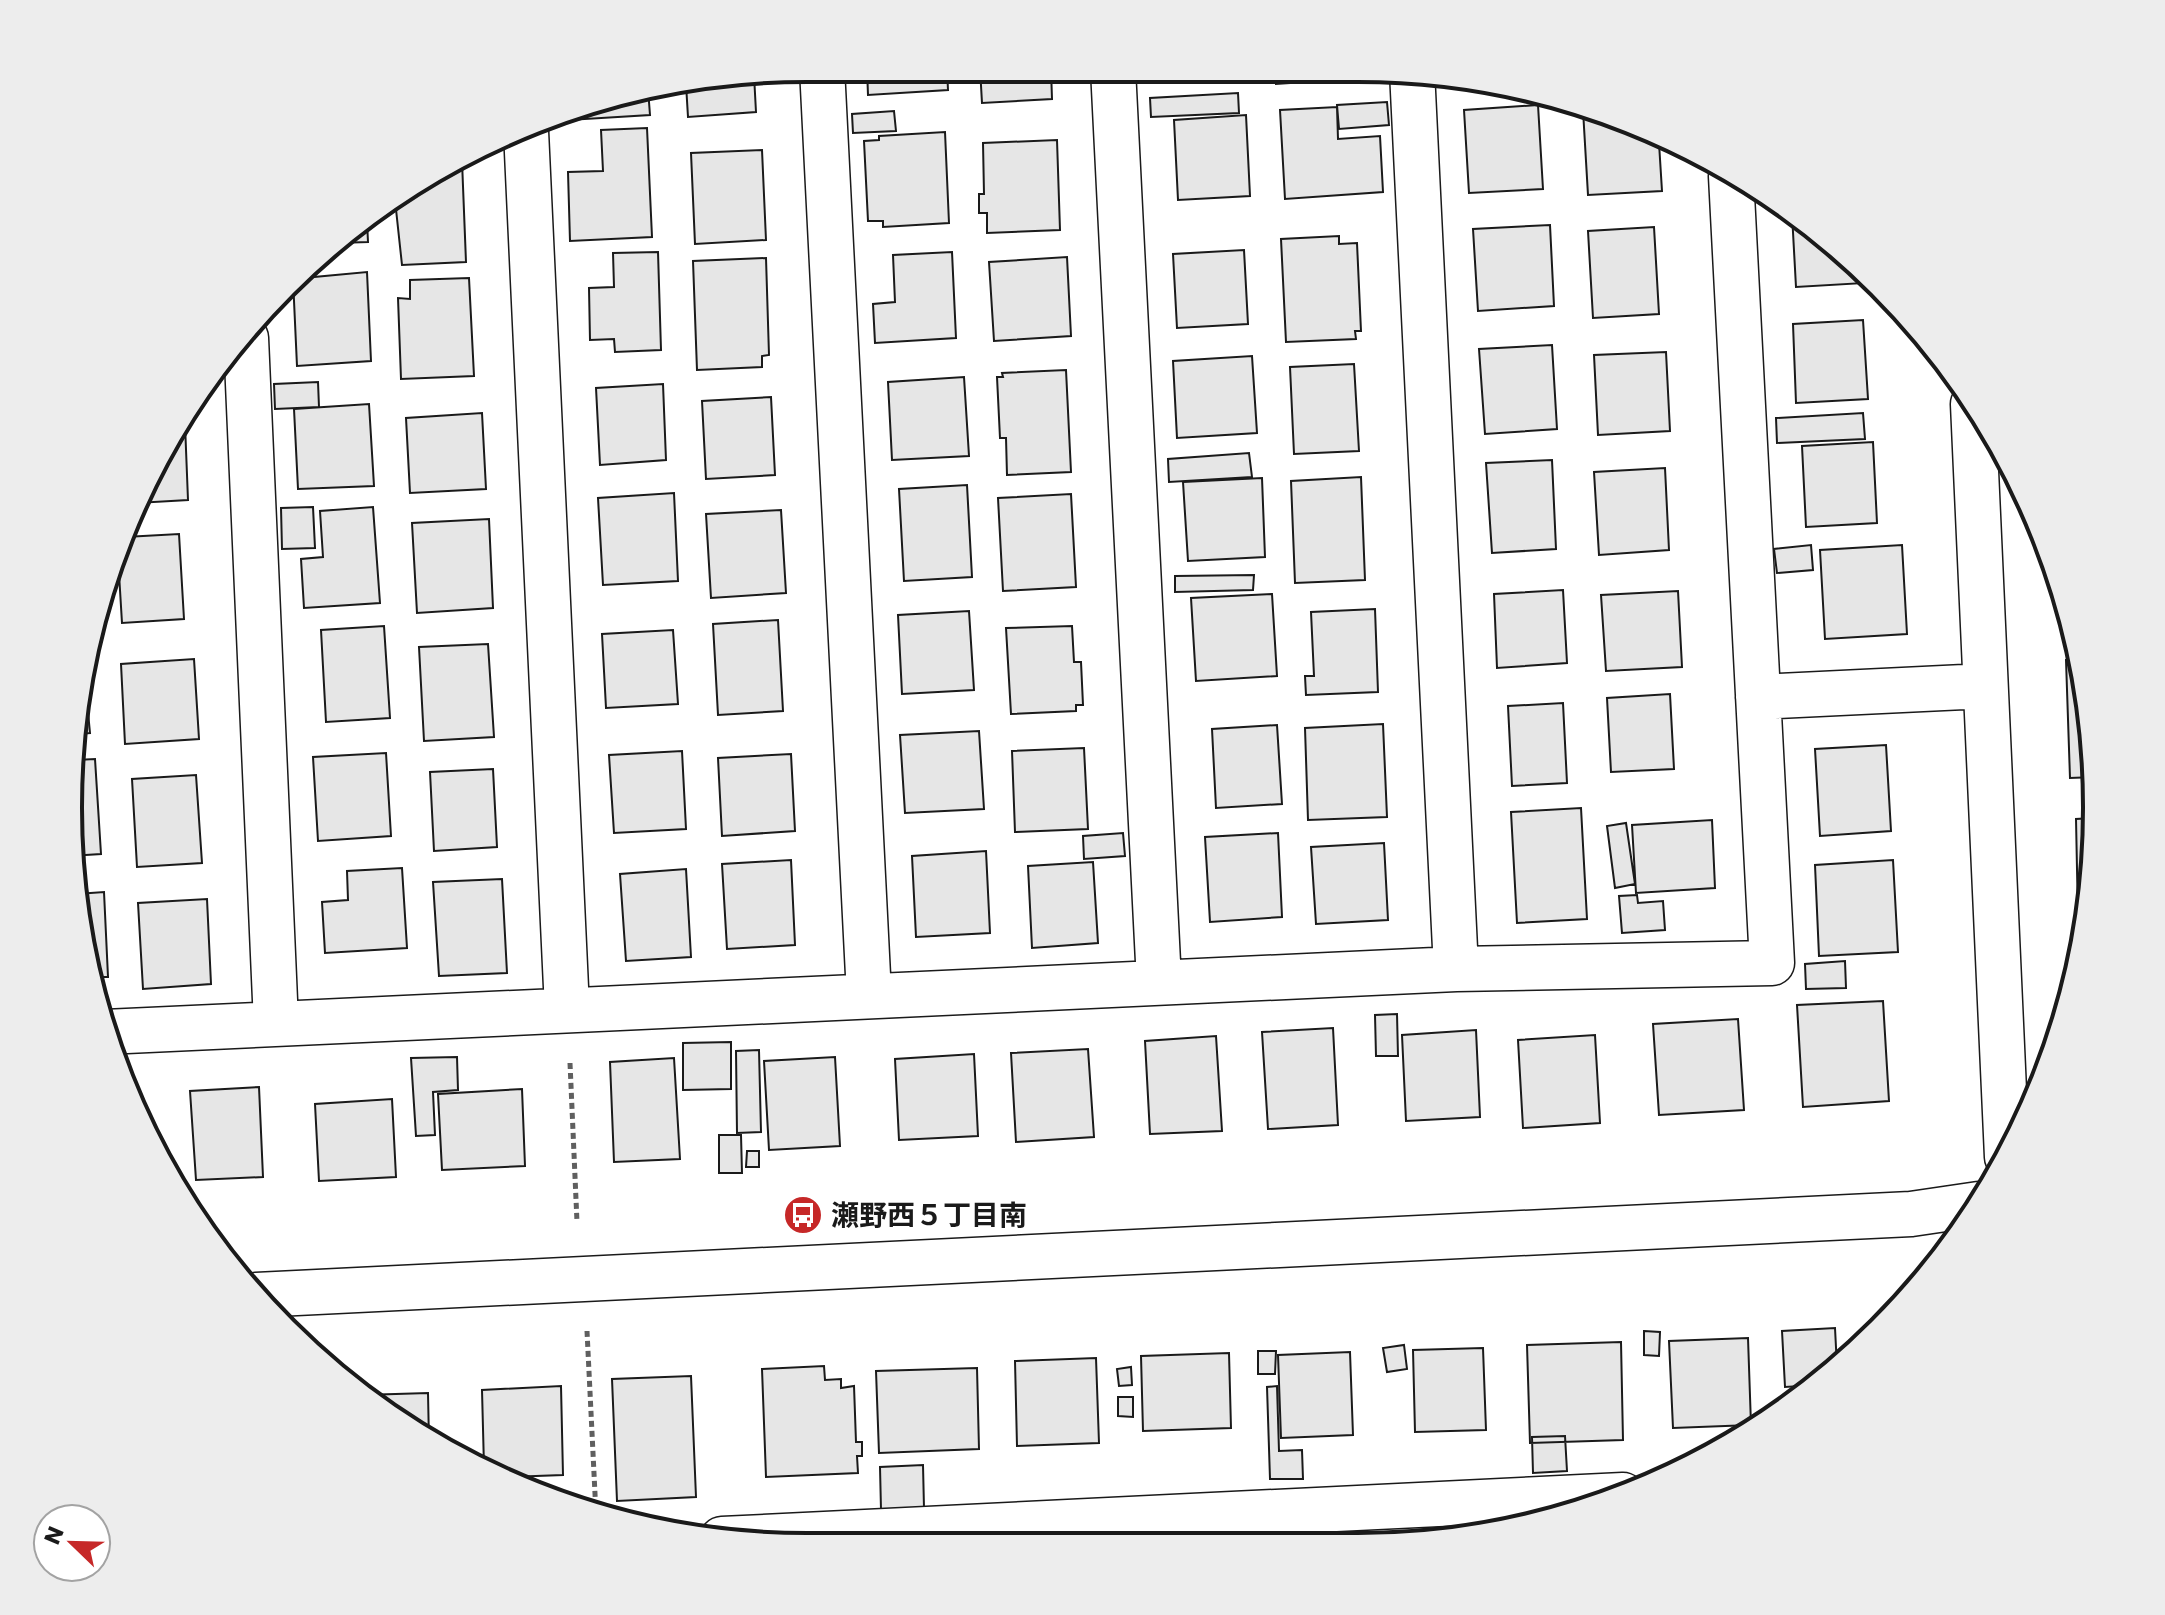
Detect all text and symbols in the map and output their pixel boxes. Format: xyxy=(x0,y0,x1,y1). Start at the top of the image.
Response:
bus stop icon: 瀬野西５丁目南 xyxy=(782,1194,824,1236)
place label: 瀬野西５丁目南 xyxy=(831,1196,1027,1235)
north arrow xyxy=(32,1503,112,1583)
text: N xyxy=(37,1522,72,1549)

